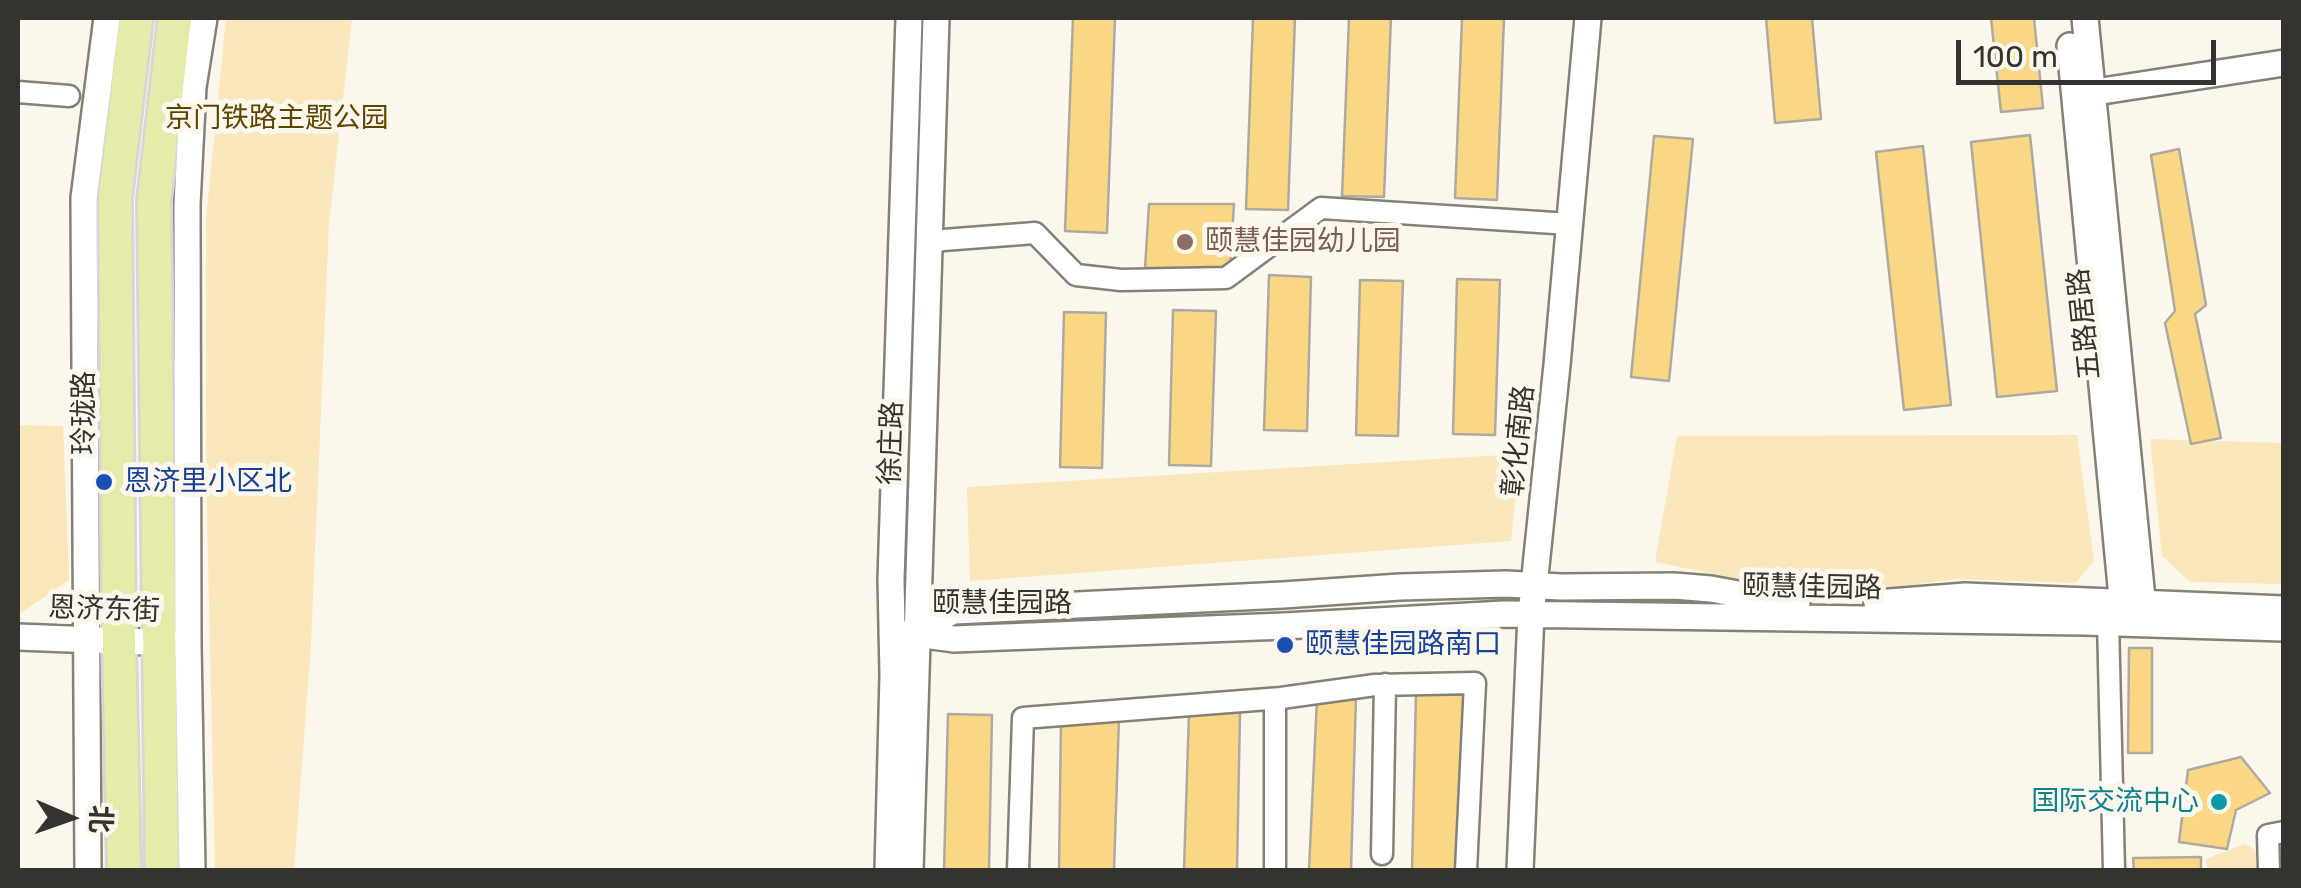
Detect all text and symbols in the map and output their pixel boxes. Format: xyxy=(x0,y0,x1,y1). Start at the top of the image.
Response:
scale bar xyxy=(1961,20,2221,82)
text: 100 m xyxy=(1973,39,2058,75)
park label: 京门铁路主题公园 xyxy=(165,102,389,136)
place label: 颐慧佳园幼儿园 xyxy=(1205,225,1401,259)
marker: 颐慧佳园幼儿园 xyxy=(1174,231,1196,253)
street label: 五路居路 xyxy=(2062,267,2108,381)
street label: 玲珑路 xyxy=(68,371,102,455)
street label: 彰化南路 xyxy=(1496,384,1542,498)
street label: 徐庄路 xyxy=(874,400,910,486)
place label: 恩济里小区北 xyxy=(124,465,292,499)
marker: 恩济里小区北 xyxy=(93,471,115,493)
street label: 颐慧佳园路 xyxy=(1742,570,1882,606)
street label: 颐慧佳园路 xyxy=(932,587,1072,621)
street label: 恩济东街 xyxy=(47,591,161,629)
place label: 颐慧佳园路南口 xyxy=(1305,628,1501,662)
marker: 颐慧佳园路南口 xyxy=(1274,634,1296,656)
north arrow xyxy=(20,768,120,868)
place label: 国际交流中心 xyxy=(2031,785,2199,819)
marker: 国际交流中心 xyxy=(2208,791,2230,813)
text: 北 xyxy=(84,804,117,834)

